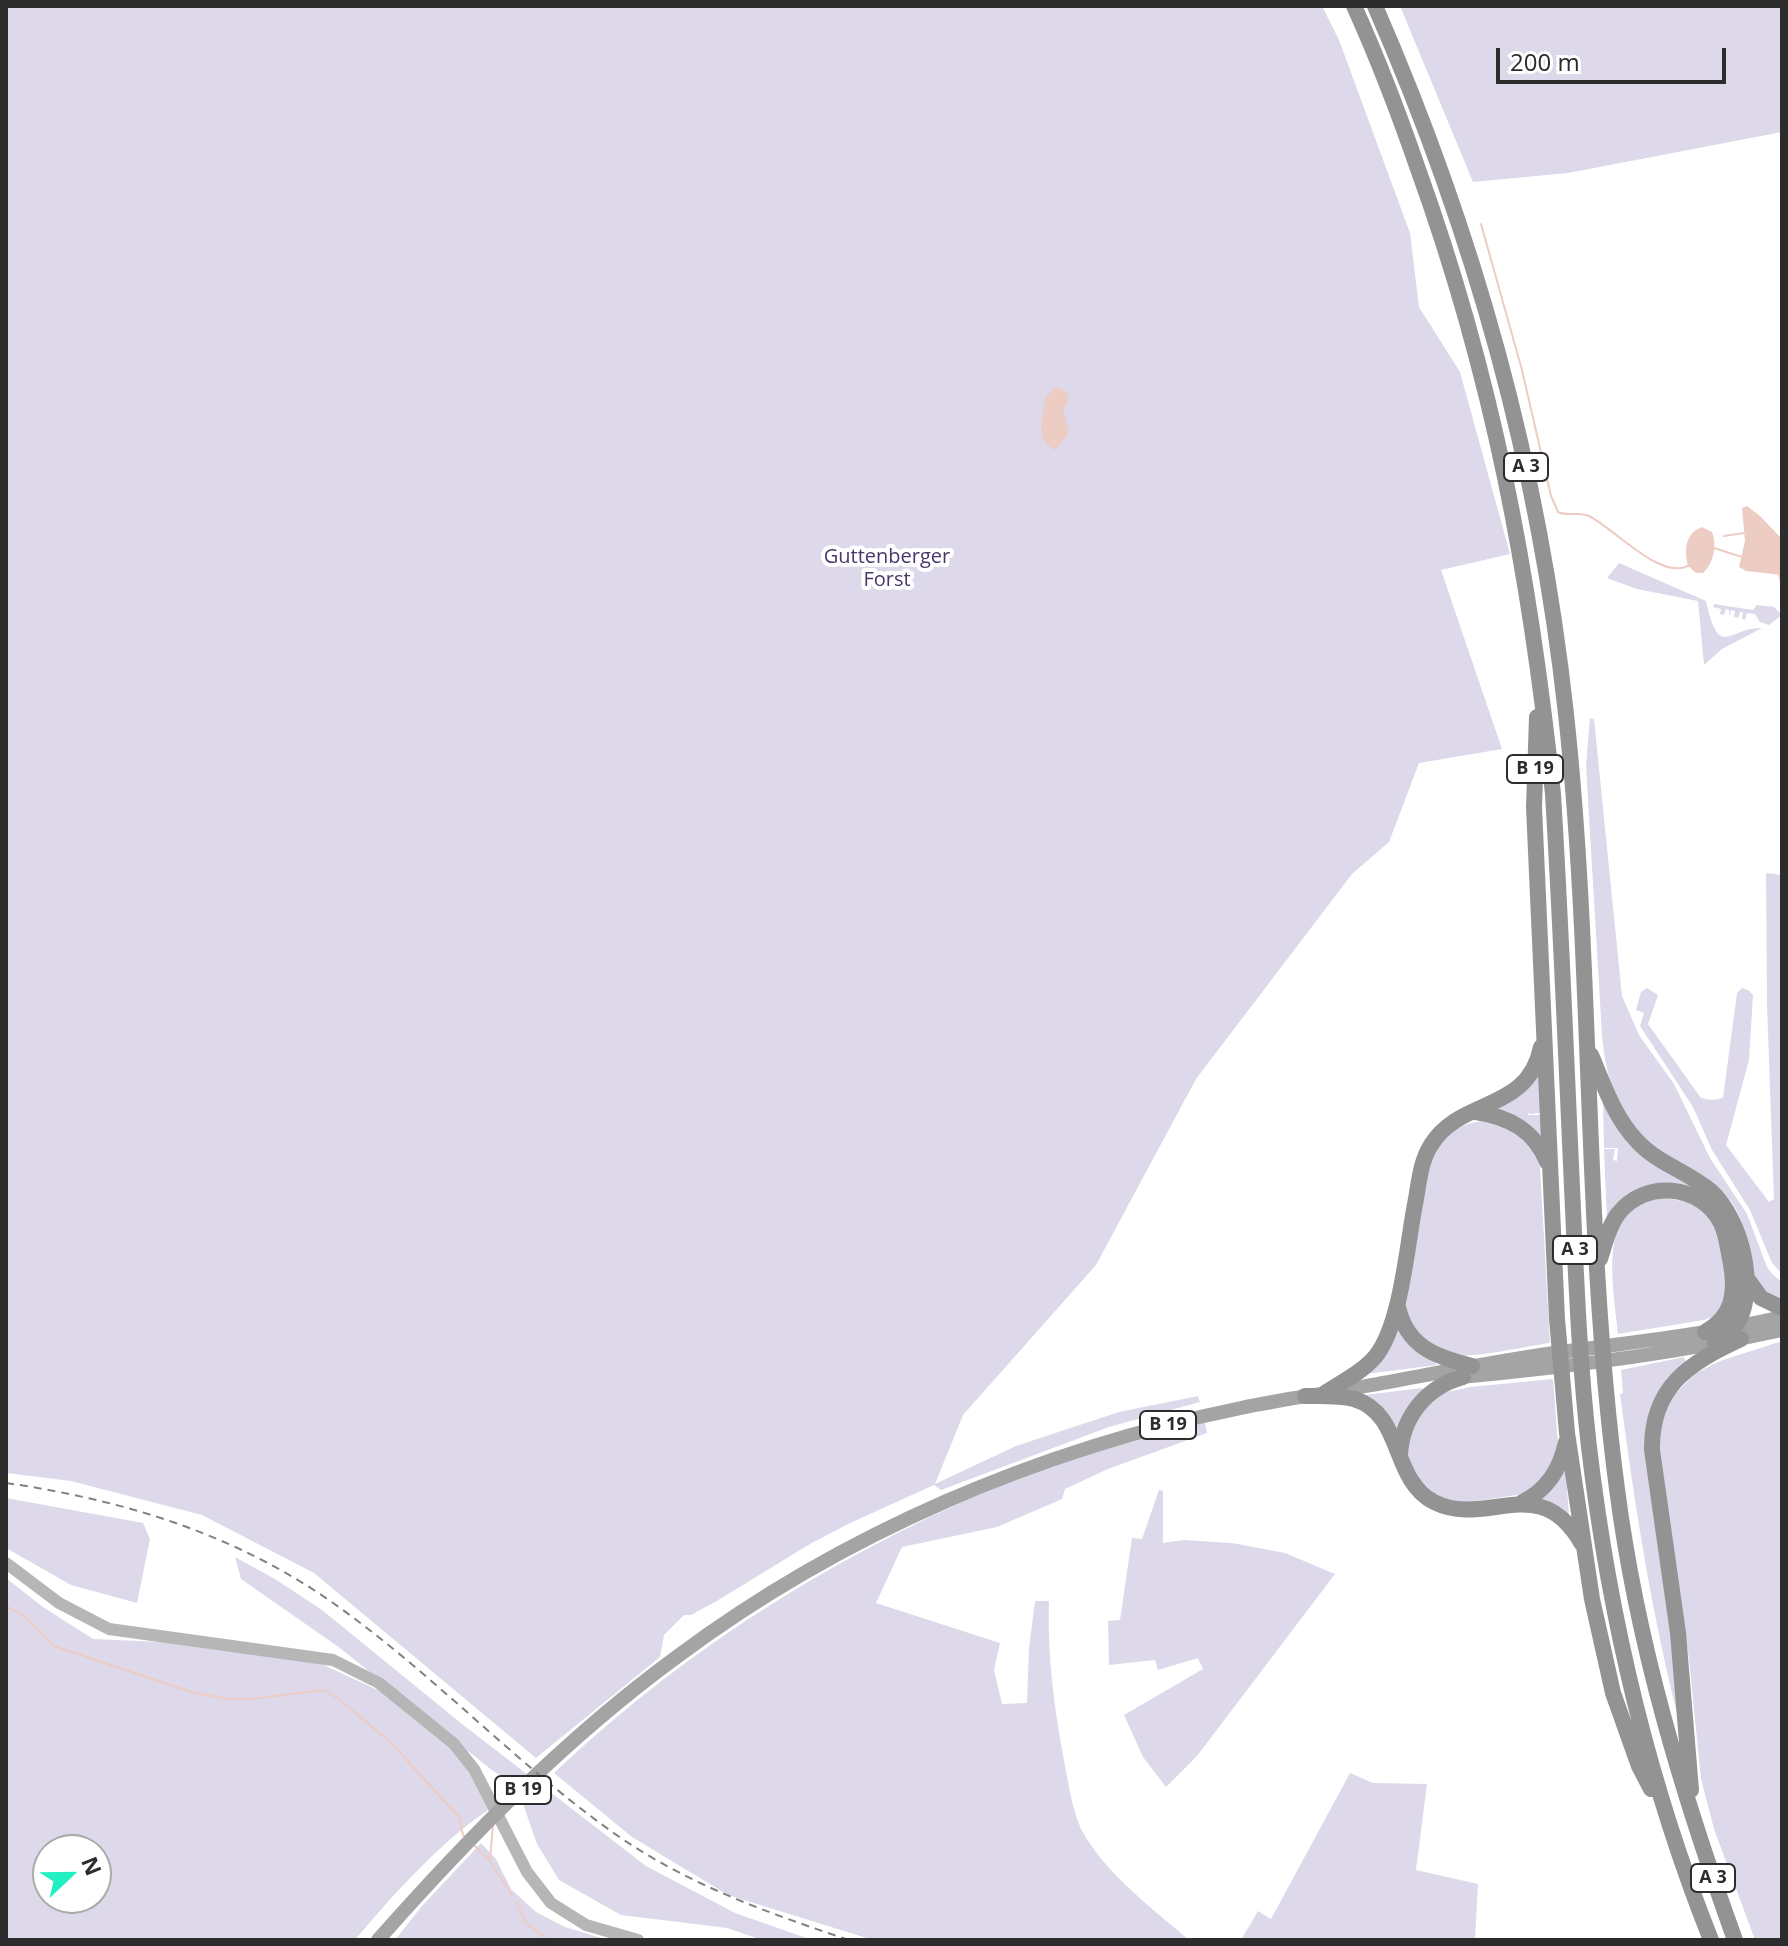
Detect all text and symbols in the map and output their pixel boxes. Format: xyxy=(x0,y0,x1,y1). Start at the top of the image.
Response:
scale bar xyxy=(1500,32,1730,82)
text: 200 m xyxy=(1510,45,1580,78)
road number: A 3 xyxy=(1504,453,1548,481)
park label: Guttenberger Forst xyxy=(824,545,950,592)
road number: B 19 xyxy=(1507,755,1563,783)
road number: A 3 xyxy=(1553,1236,1597,1264)
road number: B 19 xyxy=(1140,1411,1196,1439)
road number: B 19 xyxy=(495,1776,551,1804)
north arrow xyxy=(32,1834,112,1914)
text: N xyxy=(75,1852,110,1880)
road number: A 3 xyxy=(1691,1864,1735,1892)

